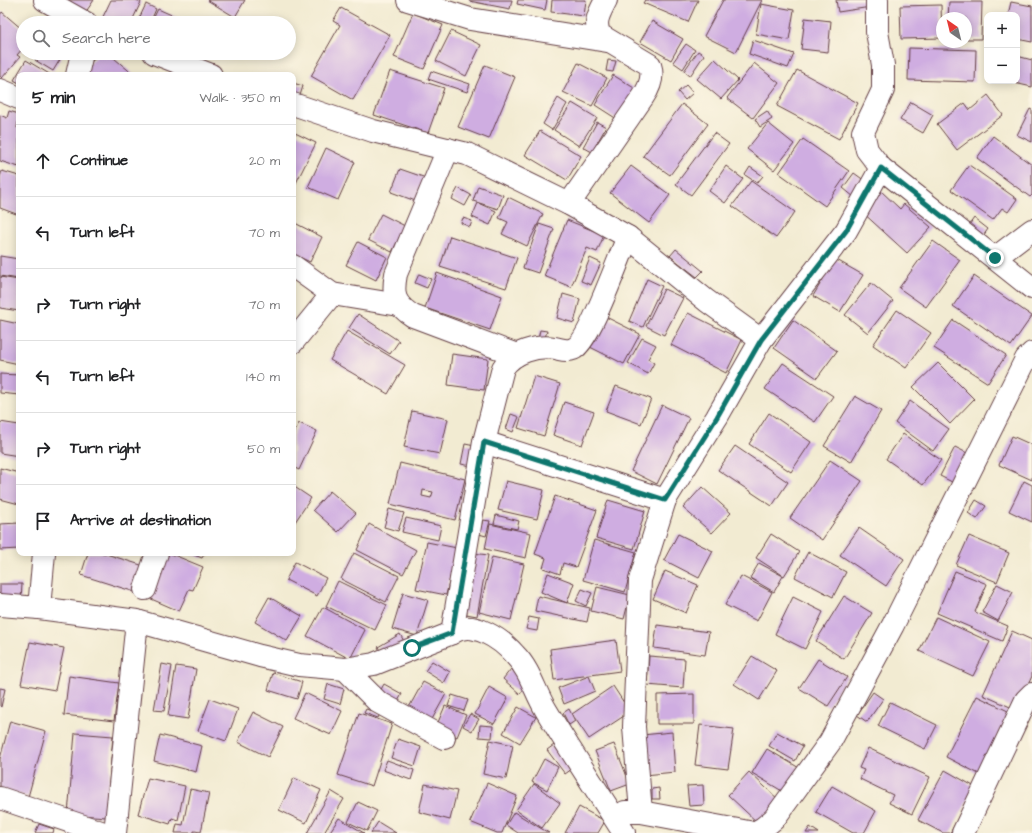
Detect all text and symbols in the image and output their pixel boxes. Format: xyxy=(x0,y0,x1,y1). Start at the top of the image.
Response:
north arrow xyxy=(936,12,972,48)
map controls xyxy=(984,12,1020,84)
button: + xyxy=(984,12,1020,48)
search box xyxy=(16,16,296,60)
icon: search xyxy=(30,27,52,49)
text: Search here xyxy=(62,28,151,49)
button: − xyxy=(984,48,1020,84)
text: 5 min xyxy=(32,86,75,110)
text: Walk · 350 m xyxy=(200,89,280,107)
icon: ahead xyxy=(32,150,54,172)
text: Continue xyxy=(70,150,128,171)
text: 20 m xyxy=(249,152,280,170)
icon: left xyxy=(32,222,54,244)
text: Turn left xyxy=(70,222,134,243)
text: 70 m xyxy=(248,224,280,242)
route end xyxy=(986,249,1004,267)
icon: right xyxy=(32,294,54,316)
text: Turn right xyxy=(70,294,141,315)
text: 70 m xyxy=(248,296,280,314)
icon: left xyxy=(32,366,54,388)
text: Turn left xyxy=(70,366,134,387)
text: 140 m xyxy=(246,368,280,386)
icon: right xyxy=(32,438,54,460)
text: Turn right xyxy=(70,438,141,459)
text: 50 m xyxy=(247,440,280,458)
icon: arrive xyxy=(32,510,54,532)
text: Arrive at destination xyxy=(70,510,211,531)
route start xyxy=(403,639,421,657)

